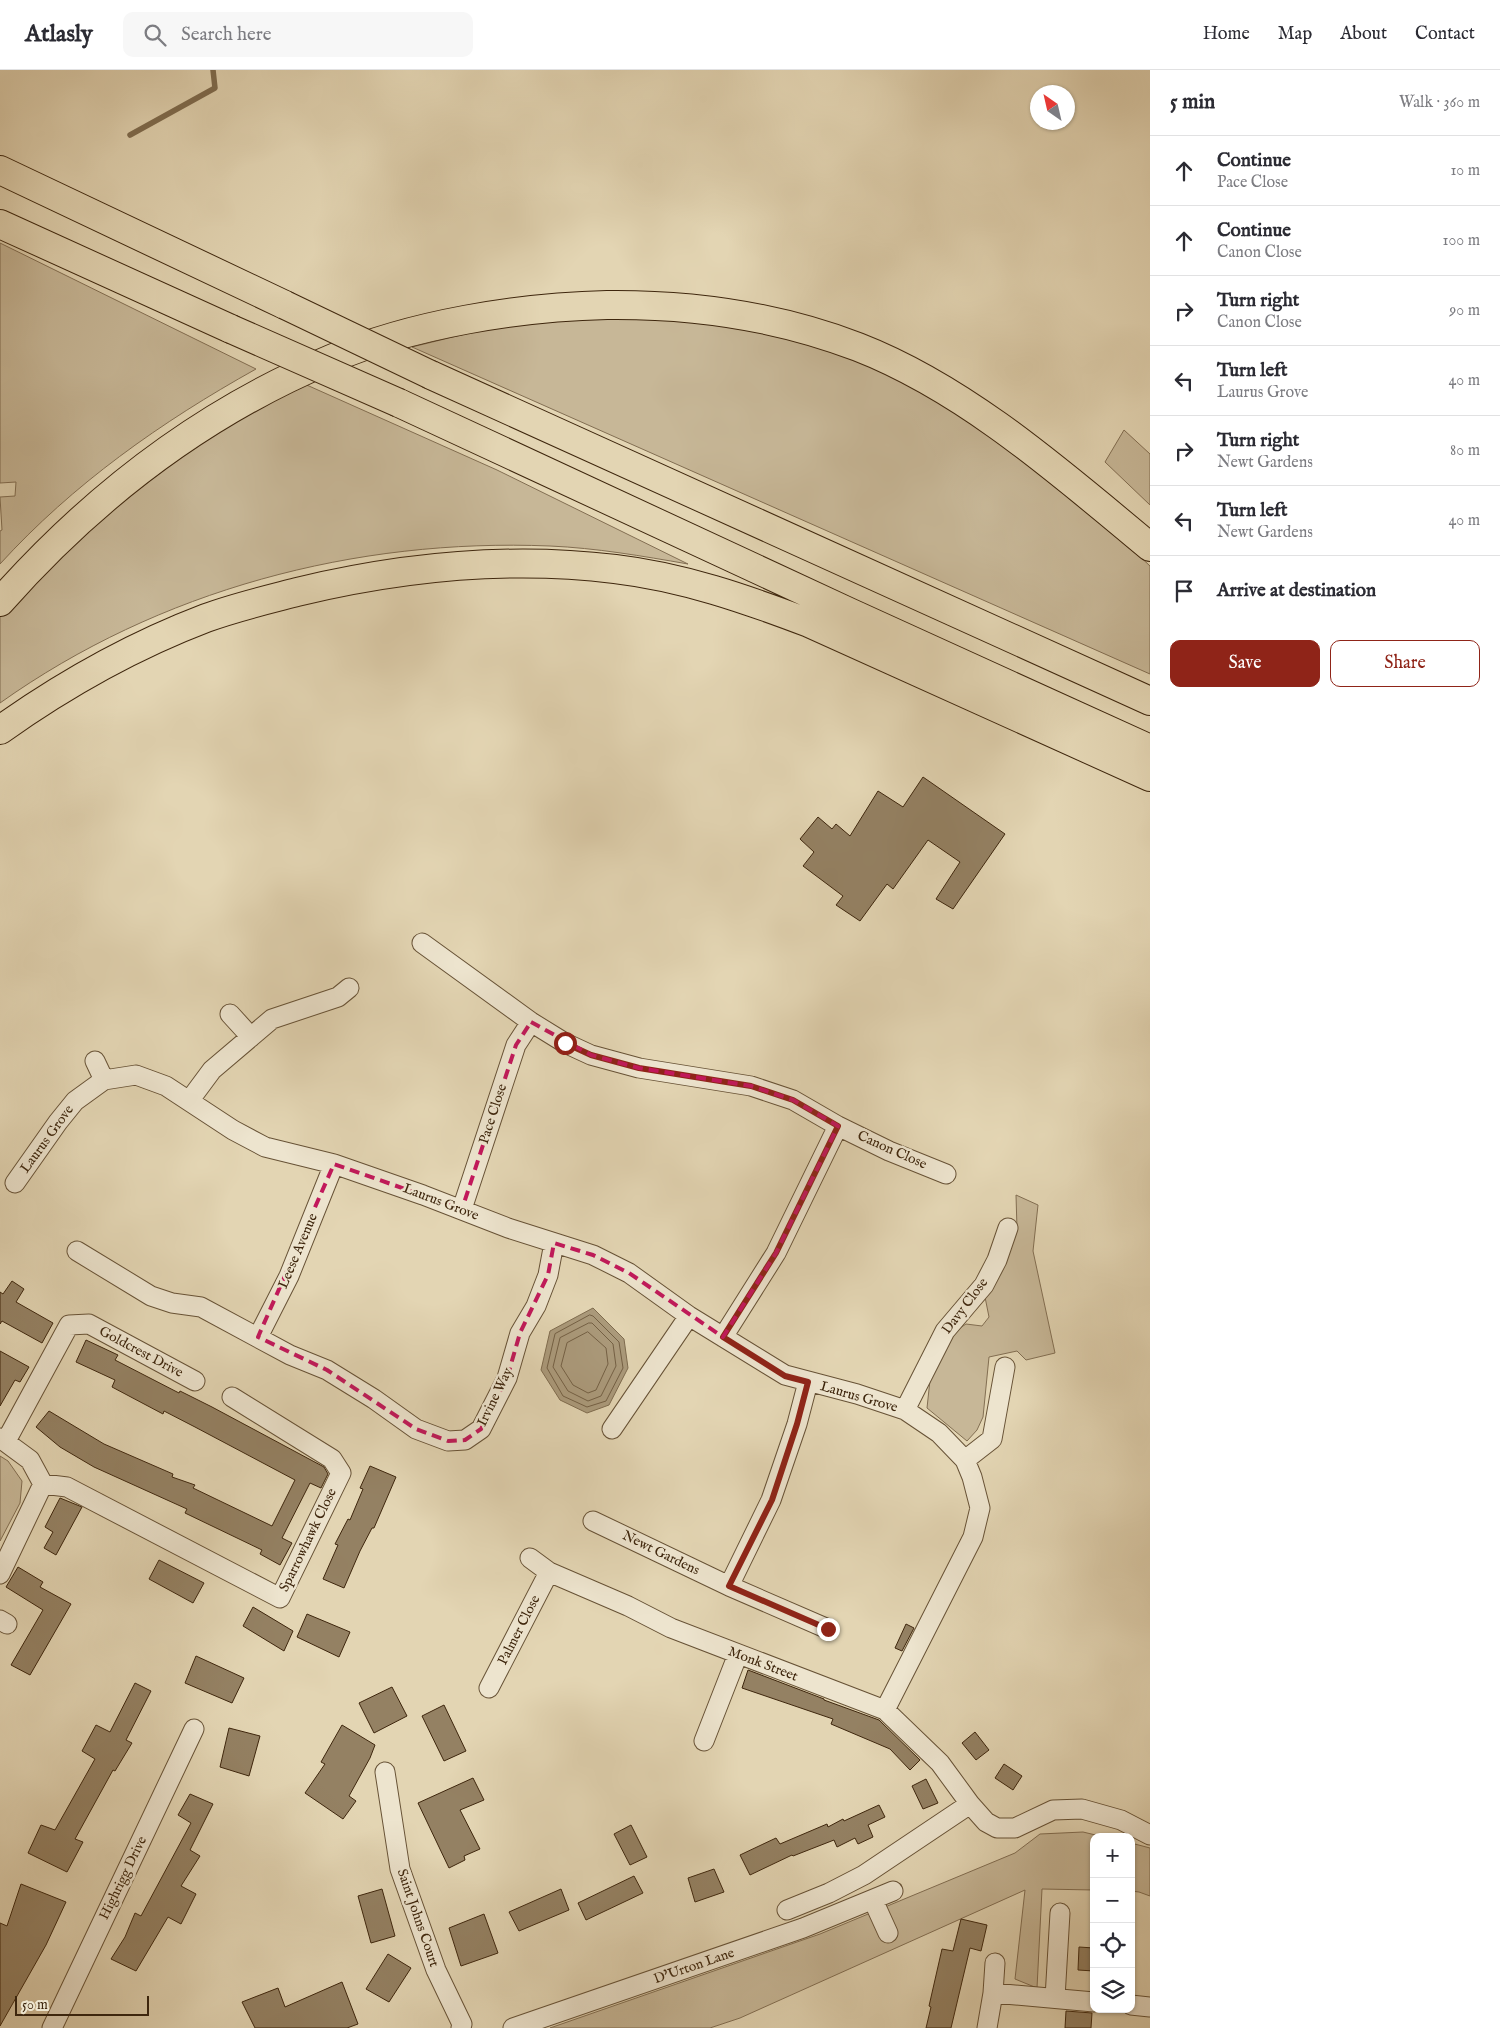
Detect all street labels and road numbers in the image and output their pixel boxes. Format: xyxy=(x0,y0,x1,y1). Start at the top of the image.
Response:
street label: Pace Close xyxy=(475,1081,511,1146)
street label: Laurus Grove xyxy=(16,1101,78,1177)
street label: Canon Close xyxy=(854,1127,930,1174)
street label: Laurus Grove xyxy=(400,1179,482,1225)
street label: Leese Avenue xyxy=(274,1210,322,1291)
street label: Davy Close xyxy=(938,1274,992,1338)
street label: Goldcrest Drive xyxy=(96,1322,187,1382)
street label: Irvine Way xyxy=(473,1364,517,1429)
street label: Laurus Grove xyxy=(818,1377,900,1417)
street label: Sparrowhawk Close xyxy=(275,1485,341,1595)
street label: Newt Gardens xyxy=(619,1527,703,1579)
street label: Palmer Close xyxy=(494,1592,545,1668)
street label: Monk Street xyxy=(726,1642,801,1686)
street label: Highrigg Drive xyxy=(95,1833,151,1923)
street label: Saint Johns Court xyxy=(393,1867,443,1970)
street label: D'Urton Lane xyxy=(651,1944,737,1988)

